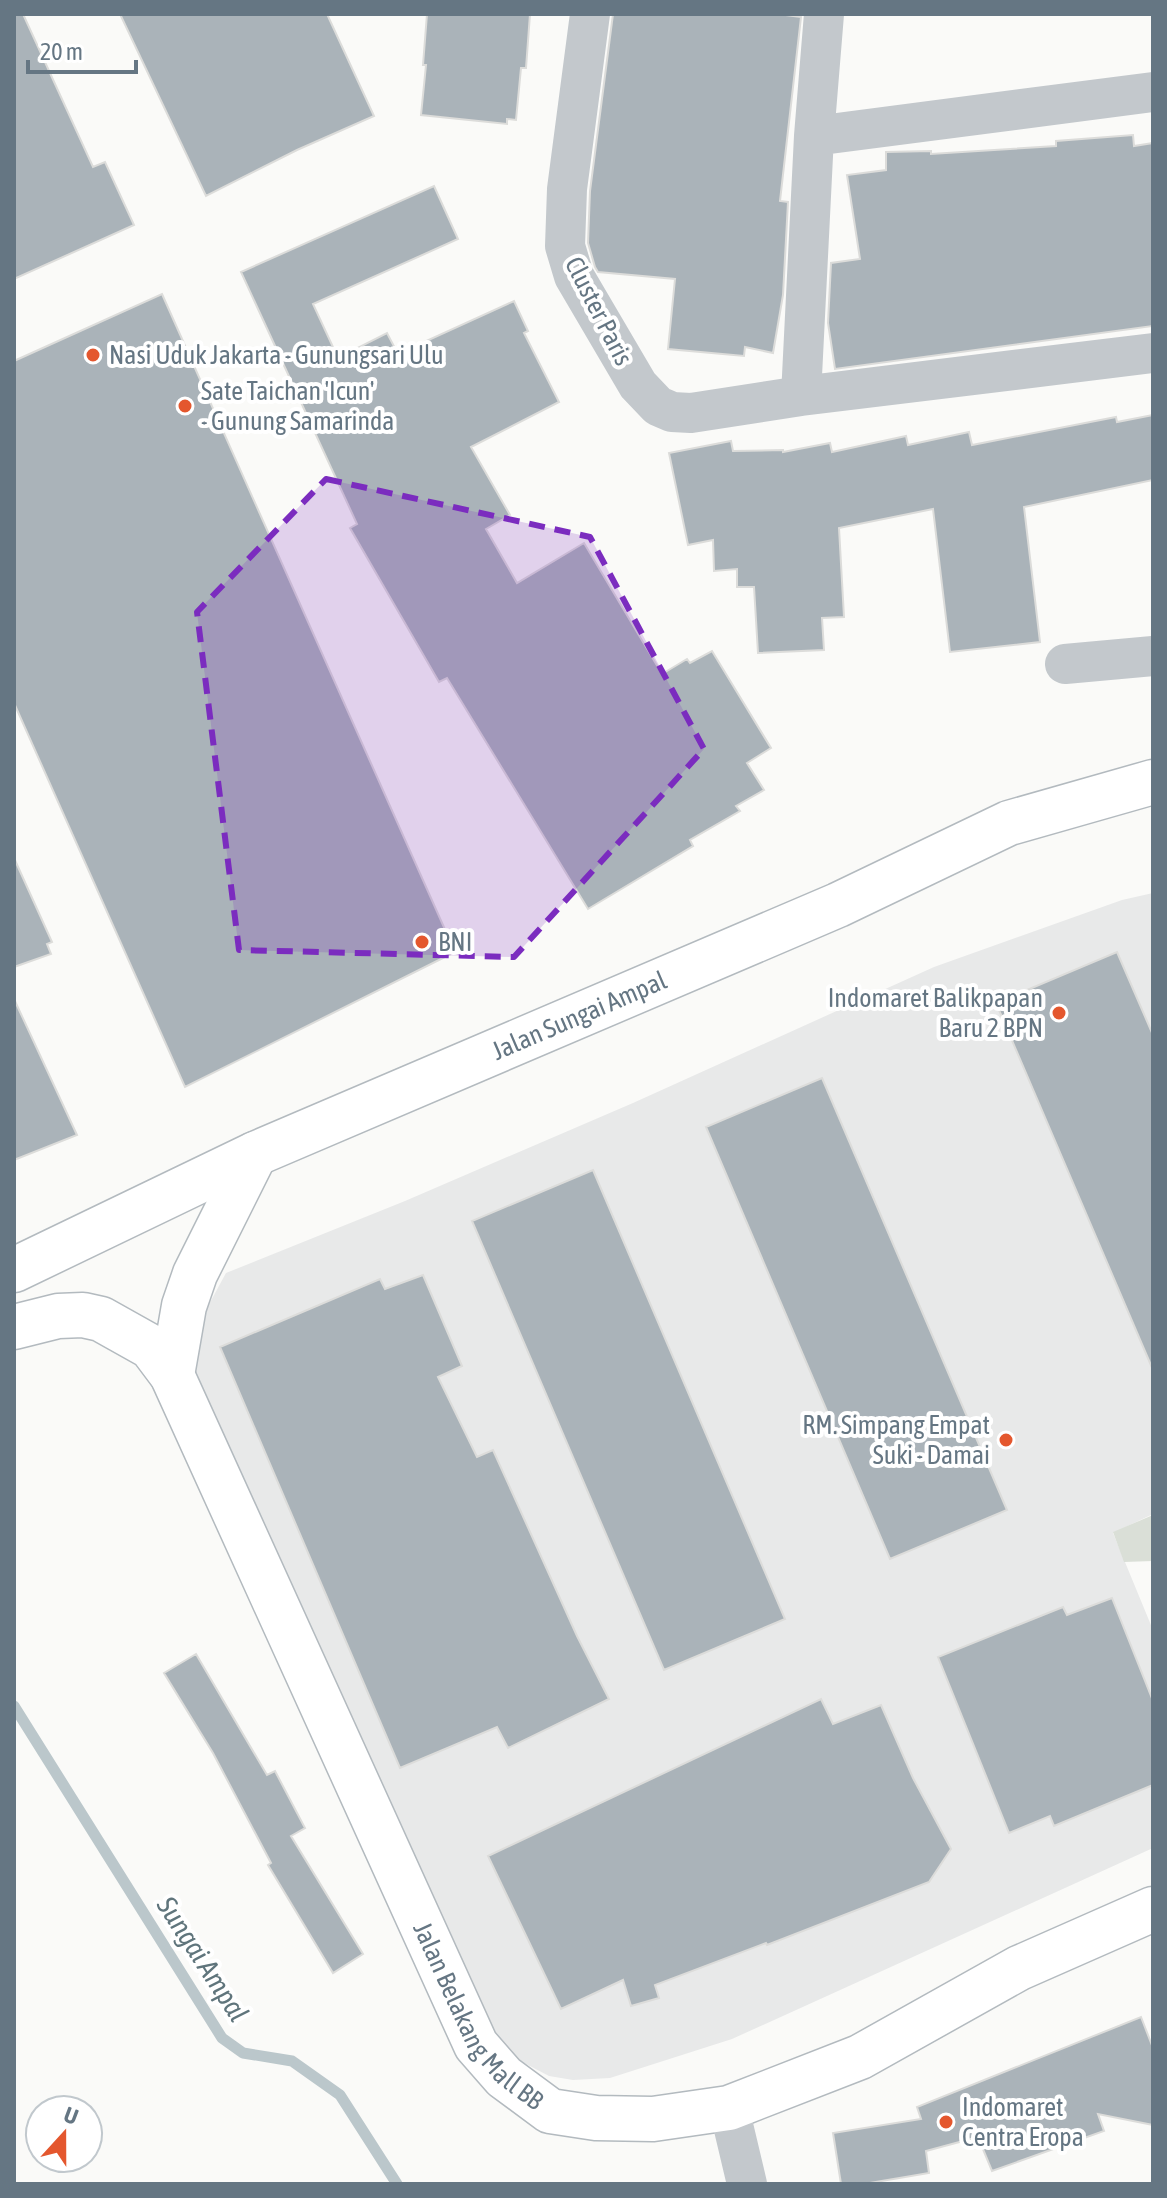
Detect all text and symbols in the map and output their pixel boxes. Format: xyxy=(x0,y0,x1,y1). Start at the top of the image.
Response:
scale bar xyxy=(28,24,136,74)
text: 20 m xyxy=(40,38,83,65)
street label: Cluster Paris xyxy=(559,252,639,370)
place label: Nasi Uduk Jakarta - Gunungsari Ulu xyxy=(109,340,444,370)
marker: Nasi Uduk Jakarta - Gunungsari Ulu xyxy=(84,346,102,364)
place label: Sate Taichan 'Icun' - Gunung Samarinda xyxy=(201,376,394,436)
marker: Sate Taichan 'Icun' - Gunung Samarinda xyxy=(176,397,194,415)
place label: BNI xyxy=(438,927,472,957)
marker: BNI xyxy=(413,933,431,951)
street label: Jalan Sungai Ampal xyxy=(487,965,671,1066)
place label: Indomaret Balikpapan Baru 2 BPN xyxy=(828,983,1043,1043)
marker: Indomaret Balikpapan Baru 2 BPN xyxy=(1050,1004,1068,1022)
place label: RM. Simpang Empat Suki - Damai xyxy=(802,1410,990,1470)
marker: RM. Simpang Empat Suki - Damai xyxy=(997,1431,1015,1449)
water label: Sungai Ampal xyxy=(150,1890,255,2027)
street label: Jalan Belakang Mall BB xyxy=(407,1917,550,2116)
place label: Indomaret Centra Eropa xyxy=(962,2092,1084,2152)
north arrow xyxy=(24,2094,104,2174)
text: U xyxy=(60,2101,82,2130)
marker: Indomaret Centra Eropa xyxy=(937,2113,955,2131)

